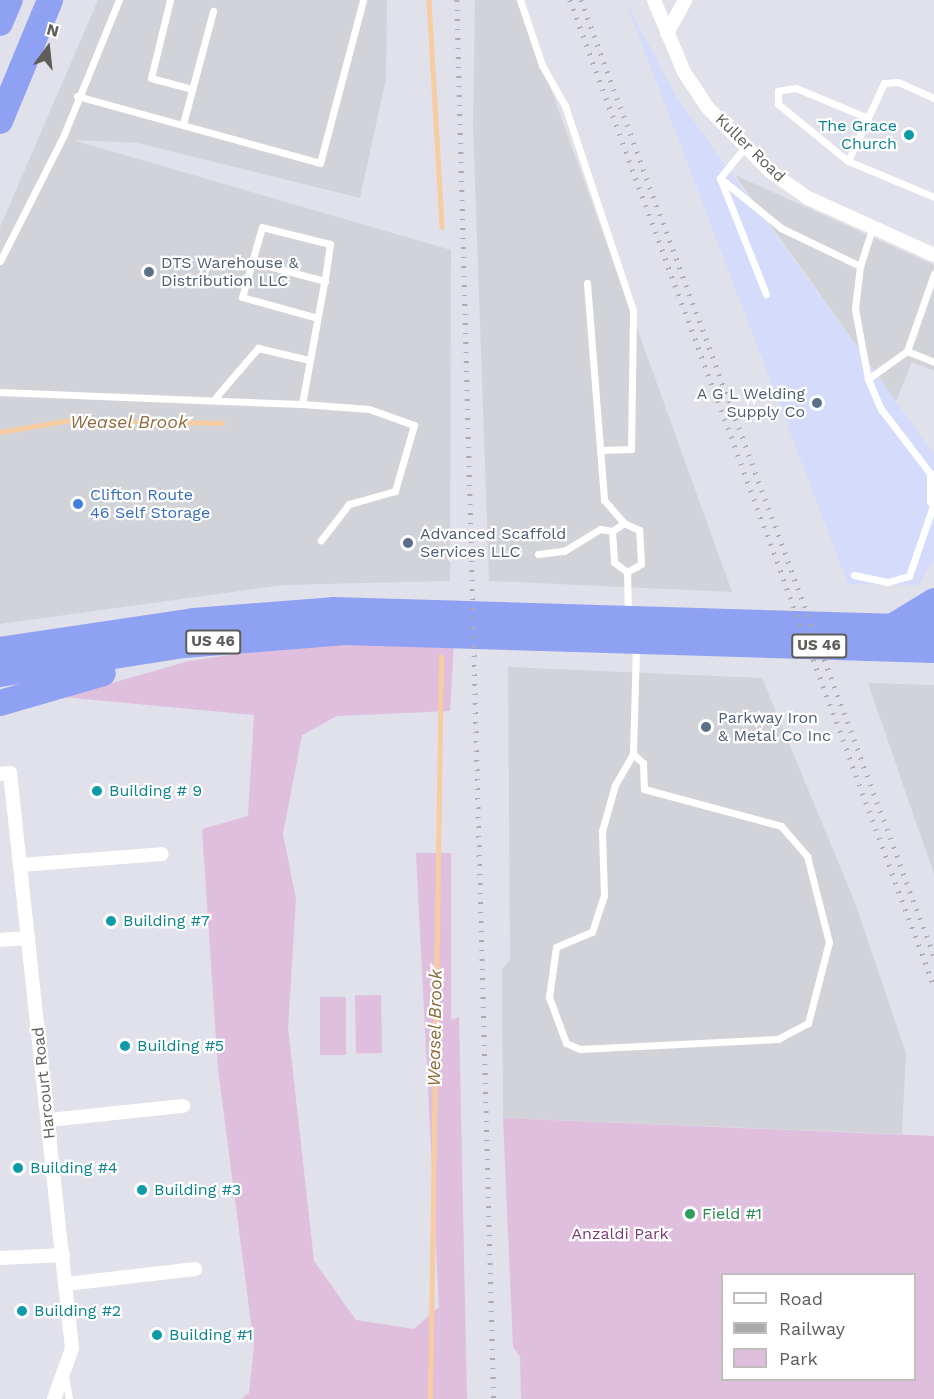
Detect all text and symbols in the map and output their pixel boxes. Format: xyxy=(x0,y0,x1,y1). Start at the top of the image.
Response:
north arrow xyxy=(18,18,78,78)
text: N xyxy=(45,19,61,41)
street label: Kuller Road xyxy=(711,110,789,186)
place label: The Grace Church xyxy=(818,116,897,154)
marker: The Grace Church xyxy=(902,128,916,142)
place label: DTS Warehouse & Distribution LLC xyxy=(161,253,299,291)
marker: DTS Warehouse & Distribution LLC xyxy=(142,265,156,279)
place label: A G L Welding Supply Co xyxy=(695,384,805,422)
marker: A G L Welding Supply Co xyxy=(810,396,824,410)
water label: Weasel Brook xyxy=(70,411,188,433)
place label: Clifton Route 46 Self Storage xyxy=(90,485,211,523)
marker: Clifton Route 46 Self Storage xyxy=(71,497,85,511)
place label: Advanced Scaffold Services LLC xyxy=(420,524,566,562)
marker: Advanced Scaffold Services LLC xyxy=(401,536,415,550)
road number: US 46 xyxy=(184,630,242,654)
road number: US 46 xyxy=(790,634,848,658)
place label: Parkway Iron & Metal Co Inc xyxy=(718,708,832,746)
marker: Parkway Iron & Metal Co Inc xyxy=(699,720,713,734)
place label: Building # 9 xyxy=(109,781,202,801)
marker: Building # 9 xyxy=(90,784,104,798)
place label: Building #7 xyxy=(123,911,210,931)
marker: Building #7 xyxy=(104,914,118,928)
water label: Weasel Brook xyxy=(423,969,447,1087)
street label: Harcourt Road xyxy=(29,1026,59,1140)
place label: Building #5 xyxy=(137,1036,224,1056)
marker: Building #5 xyxy=(118,1039,132,1053)
place label: Building #4 xyxy=(30,1158,118,1178)
marker: Building #4 xyxy=(11,1161,25,1175)
place label: Building #3 xyxy=(154,1180,241,1200)
marker: Building #3 xyxy=(135,1183,149,1197)
place label: Field #1 xyxy=(702,1204,762,1224)
marker: Field #1 xyxy=(683,1207,697,1221)
park label: Anzaldi Park xyxy=(571,1224,669,1244)
legend xyxy=(721,1273,916,1381)
text: Road xyxy=(779,1288,823,1309)
place label: Building #2 xyxy=(34,1301,121,1321)
marker: Building #2 xyxy=(15,1304,29,1318)
text: Railway xyxy=(779,1318,845,1339)
place label: Building #1 xyxy=(169,1325,253,1345)
marker: Building #1 xyxy=(150,1328,164,1342)
text: Park xyxy=(779,1348,818,1369)

